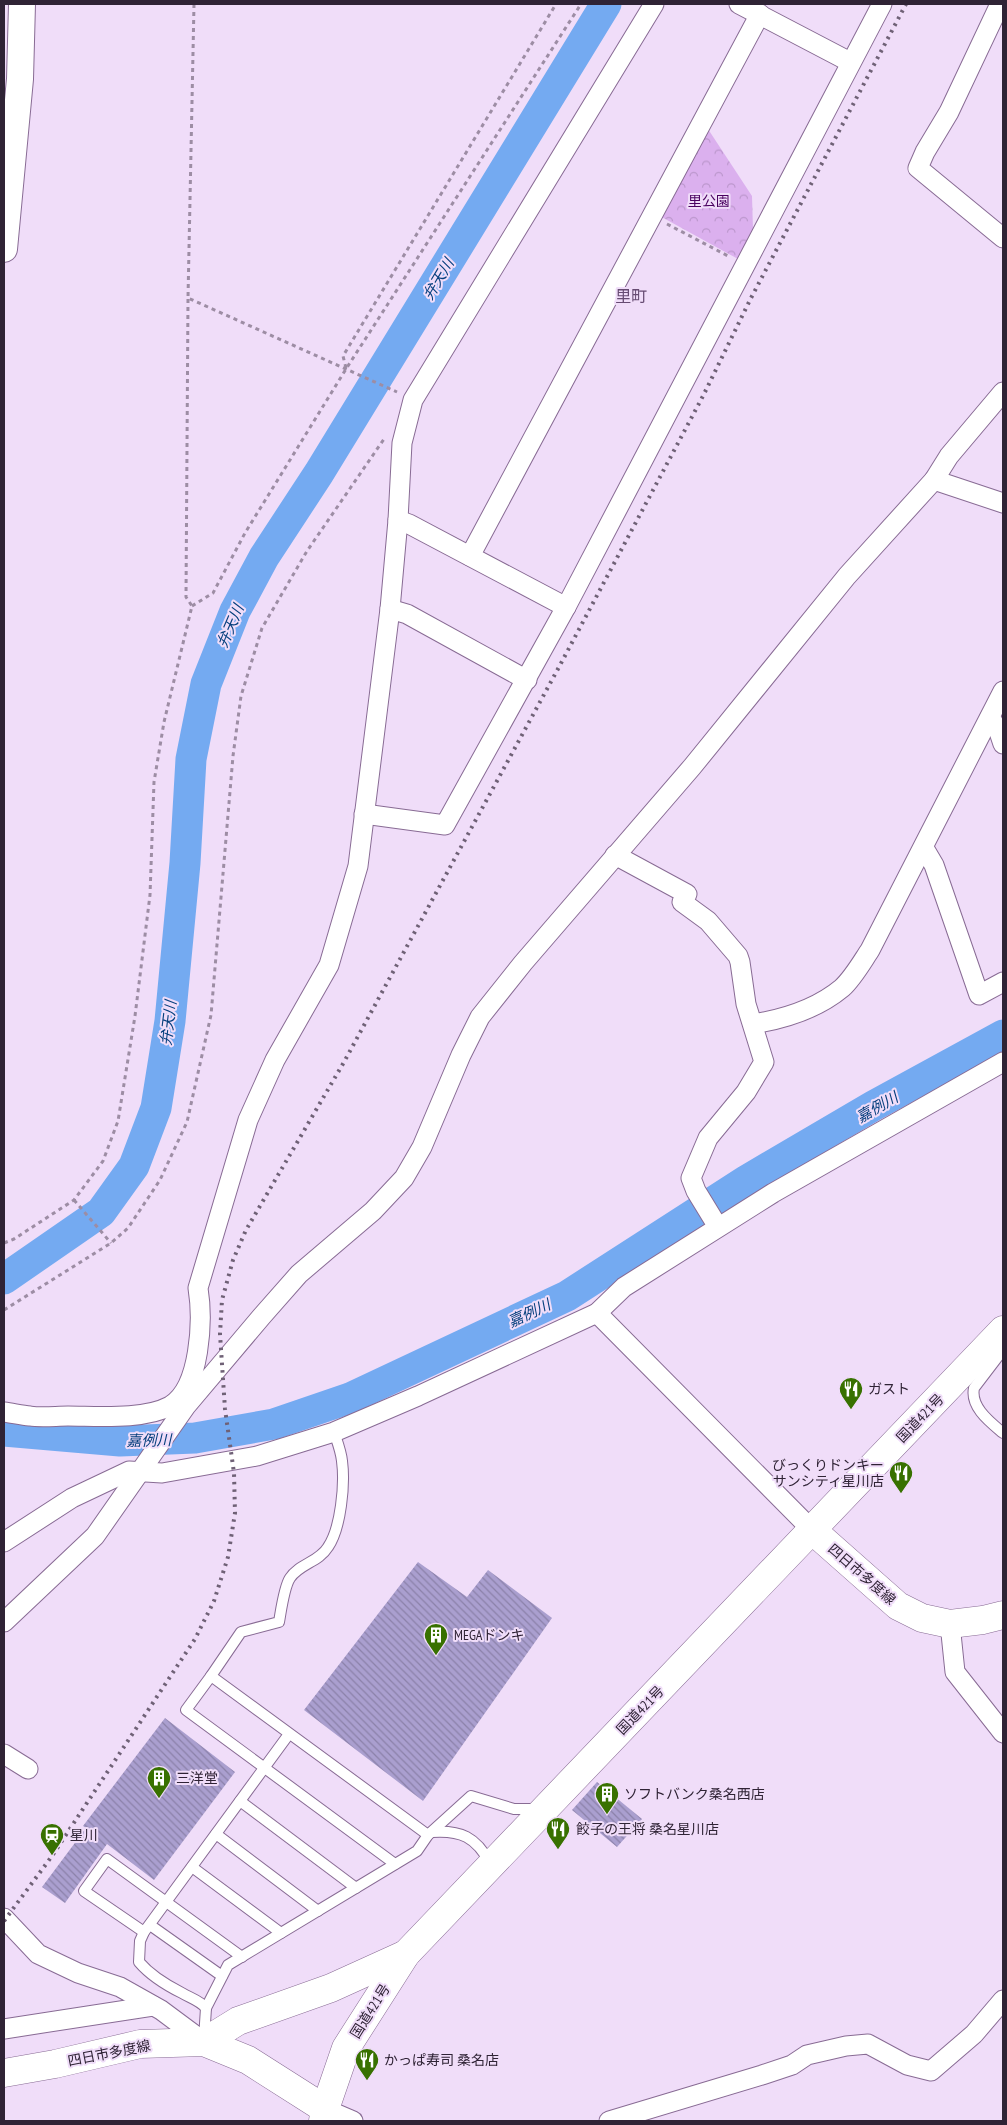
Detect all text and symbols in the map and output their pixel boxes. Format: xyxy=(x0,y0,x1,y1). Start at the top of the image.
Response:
park label: 里公園 xyxy=(688,192,730,210)
water label: 弁天川 xyxy=(418,253,459,303)
district label: 里町 xyxy=(615,286,647,306)
water label: 弁天川 xyxy=(212,600,248,650)
water label: 弁天川 xyxy=(156,998,180,1046)
water label: 嘉例川 xyxy=(853,1087,903,1126)
water label: 嘉例川 xyxy=(505,1294,555,1331)
restaurant icon: ガスト xyxy=(838,1376,864,1410)
place label: ガスト xyxy=(868,1380,910,1398)
street label: 国道421号 xyxy=(892,1390,948,1446)
water label: 嘉例川 xyxy=(126,1430,174,1450)
place label: びっくりドンキー サンシティ星川店 xyxy=(772,1456,884,1490)
restaurant icon: びっくりドンキー サンシティ星川店 xyxy=(888,1460,914,1494)
street label: 四日市多度線 xyxy=(824,1540,900,1608)
building icon: MEGAドンキ xyxy=(423,1622,449,1656)
place label: MEGAドンキ xyxy=(454,1626,524,1644)
street label: 国道421号 xyxy=(612,1682,668,1738)
building icon: 三洋堂 xyxy=(146,1765,172,1799)
place label: 三洋堂 xyxy=(176,1769,218,1787)
building icon: ソフトバンク桑名西店 xyxy=(594,1781,620,1815)
place label: ソフトバンク桑名西店 xyxy=(624,1785,765,1803)
restaurant icon: 餃子の王将 桑名星川店 xyxy=(545,1816,571,1850)
place label: 餃子の王将 桑名星川店 xyxy=(576,1820,719,1838)
station icon: 星川 xyxy=(39,1822,65,1856)
place label: 星川 xyxy=(70,1826,98,1844)
street label: 国道421号 xyxy=(346,1980,394,2042)
street label: 四日市多度線 xyxy=(66,2036,152,2070)
restaurant icon: かっぱ寿司 桑名店 xyxy=(354,2047,380,2081)
place label: かっぱ寿司 桑名店 xyxy=(384,2051,499,2069)

